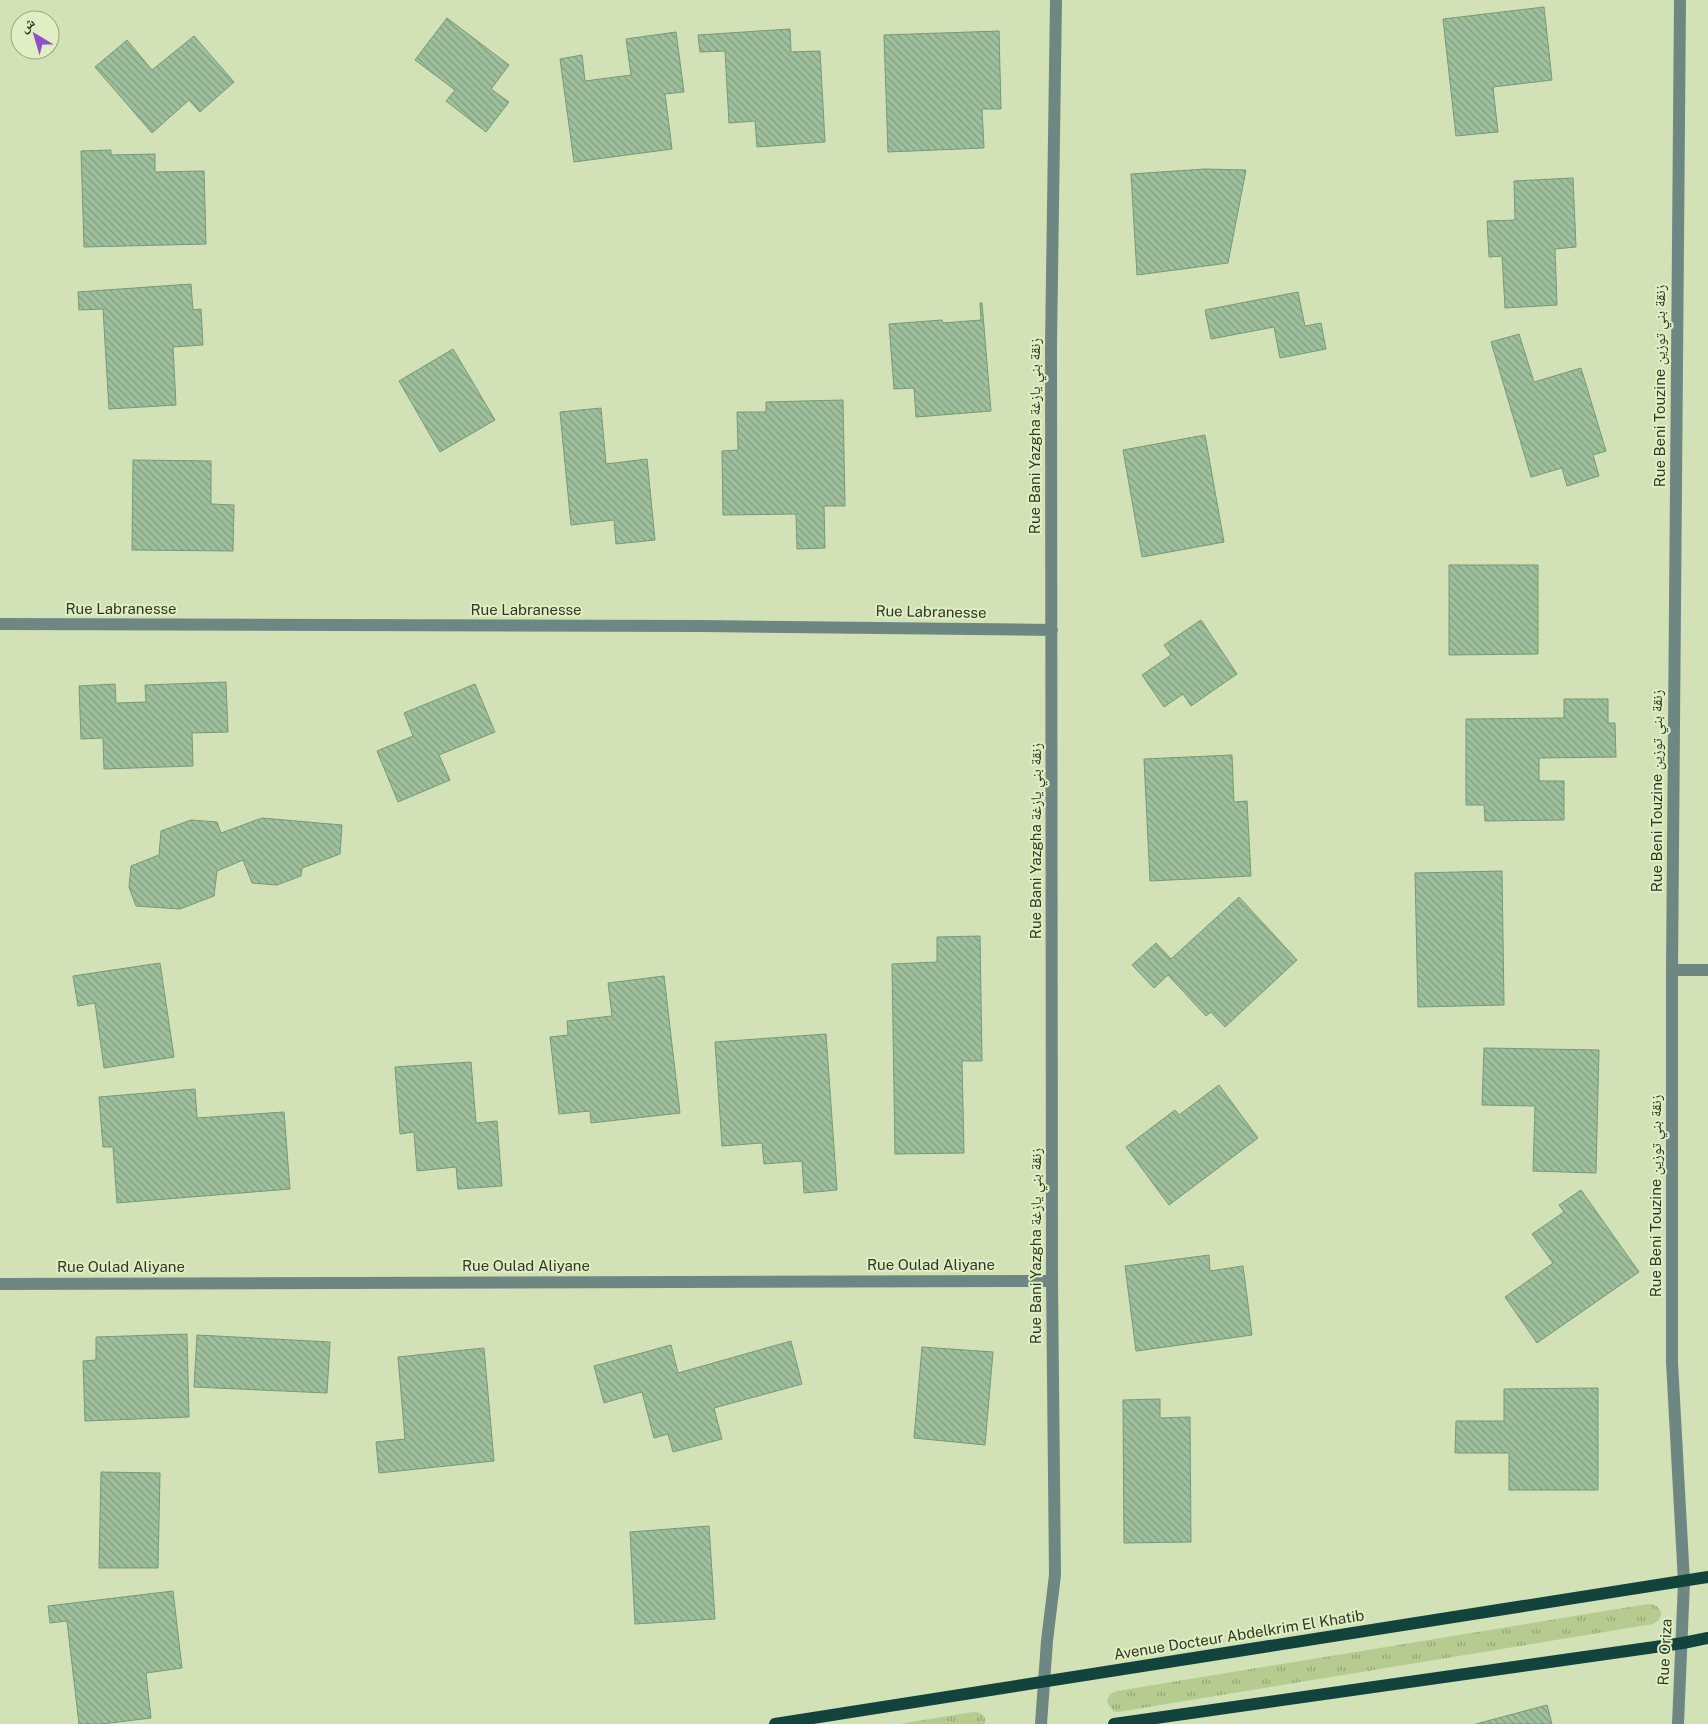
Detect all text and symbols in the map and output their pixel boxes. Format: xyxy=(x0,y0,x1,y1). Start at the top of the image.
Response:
north arrow xyxy=(10,10,60,60)
text: ش xyxy=(16,14,39,36)
street label: Rue Beni Touzine زنقة بني توزين xyxy=(1651,284,1672,487)
street label: Rue Bani Yazgha زنقة بني يازغة xyxy=(1026,338,1047,534)
street label: Rue Labranesse xyxy=(65,600,177,617)
street label: Rue Labranesse xyxy=(470,601,582,618)
street label: Rue Labranesse xyxy=(875,602,987,621)
street label: Rue Beni Touzine زنقة بني توزين xyxy=(1648,689,1669,892)
street label: Rue Bani Yazgha زنقة بني يازغة xyxy=(1027,743,1048,939)
street label: Rue Beni Touzine زنقة بني توزين xyxy=(1647,1094,1668,1297)
street label: Rue Bani Yazgha زنقة بني يازغة xyxy=(1027,1148,1048,1344)
street label: Rue Oulad Aliyane xyxy=(867,1256,995,1273)
street label: Rue Oulad Aliyane xyxy=(462,1257,590,1274)
street label: Rue Oulad Aliyane xyxy=(57,1258,185,1275)
street label: Avenue Docteur Abdelkrim El Khatib xyxy=(1113,1606,1365,1663)
street label: Rue Oriza xyxy=(1654,1618,1675,1686)

